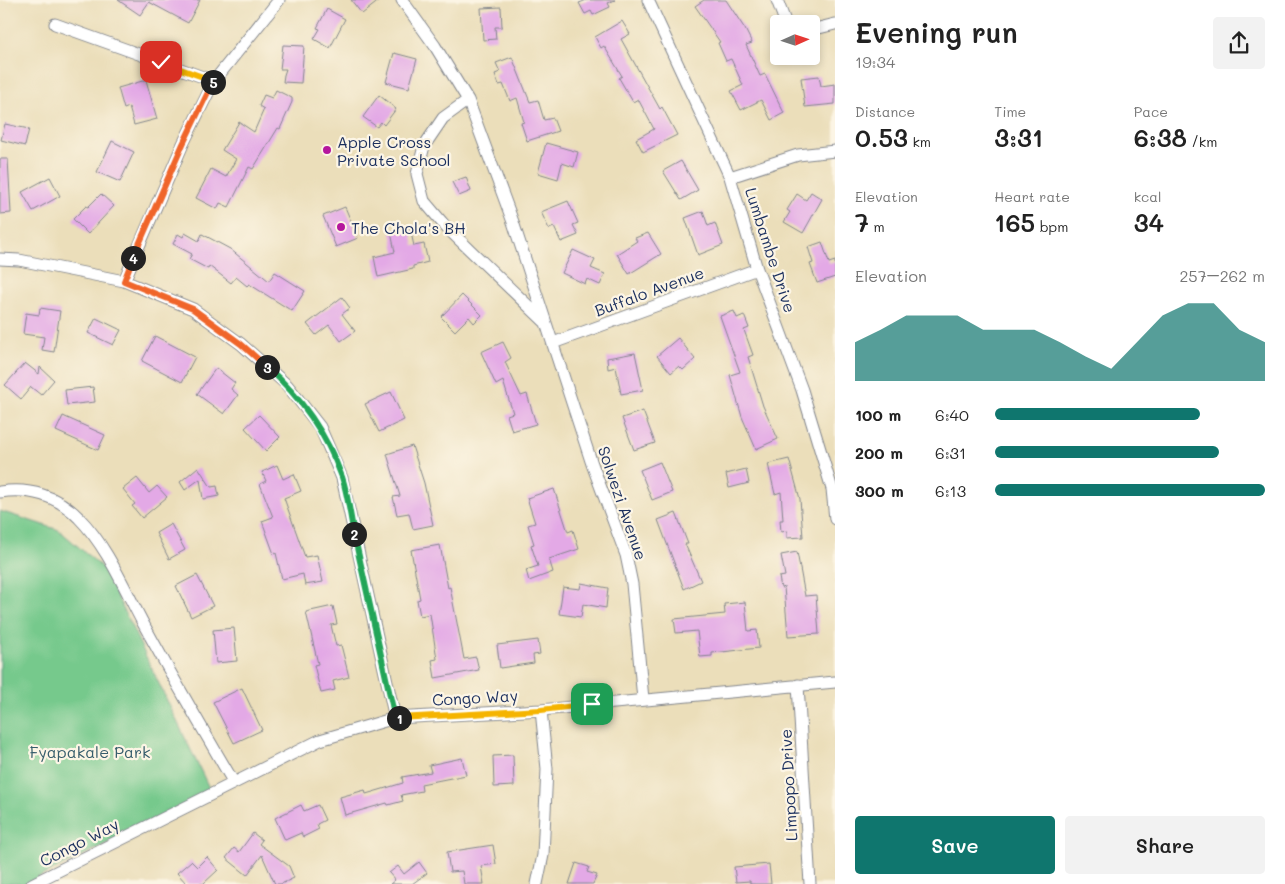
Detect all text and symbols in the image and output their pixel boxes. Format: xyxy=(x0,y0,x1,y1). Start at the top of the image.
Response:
text: Evening run xyxy=(855,14,1018,50)
north arrow xyxy=(770,15,820,65)
map controls xyxy=(770,15,820,65)
button: share xyxy=(1213,17,1265,69)
pin xyxy=(140,41,182,83)
icon: check xyxy=(147,48,175,76)
text: 19:34 xyxy=(855,51,895,72)
pin: 5 xyxy=(200,70,226,94)
text: 5 xyxy=(209,73,218,92)
text: Distance xyxy=(855,102,915,121)
text: Time xyxy=(994,102,1026,121)
text: Pace xyxy=(1134,102,1168,121)
text: 0.53 xyxy=(855,121,908,153)
text: 3:31 xyxy=(994,121,1043,153)
text: 6:38 xyxy=(1134,121,1187,153)
place label: Apple Cross Private School xyxy=(337,131,451,170)
text: km xyxy=(908,132,931,151)
text: /km xyxy=(1187,132,1217,151)
marker: Apple Cross Private School xyxy=(321,144,333,156)
street label: Lumbambe Drive xyxy=(741,185,801,315)
text: Elevation xyxy=(855,187,918,206)
text: Heart rate xyxy=(994,187,1070,206)
text: kcal xyxy=(1134,187,1162,206)
text: 7 xyxy=(855,206,869,238)
text: 165 xyxy=(994,206,1035,238)
text: 34 xyxy=(1134,206,1164,238)
place label: The Chola's BH xyxy=(351,217,466,238)
text: m xyxy=(869,217,885,236)
text: bpm xyxy=(1035,217,1068,236)
marker: The Chola's BH xyxy=(335,221,347,233)
pin: 4 xyxy=(120,246,146,270)
text: 4 xyxy=(129,249,138,268)
street label: Buffalo Avenue xyxy=(591,261,707,321)
text: Elevation xyxy=(855,265,927,286)
text: 257–262 m xyxy=(1179,265,1265,286)
pin: 3 xyxy=(254,354,280,380)
text: 3 xyxy=(263,358,272,377)
text: 100 m xyxy=(855,404,901,425)
text: 6:40 xyxy=(935,404,969,425)
text: 200 m xyxy=(855,442,903,463)
text: 6:31 xyxy=(935,442,966,463)
street label: Solwezi Avenue xyxy=(594,443,652,563)
text: 300 m xyxy=(855,480,904,501)
text: 6:13 xyxy=(935,480,966,501)
pin: 2 xyxy=(342,522,366,546)
text: 2 xyxy=(351,525,358,544)
pin xyxy=(571,683,613,725)
street label: Congo Way xyxy=(431,684,519,710)
icon: arrive xyxy=(578,690,606,718)
pin: 1 xyxy=(386,706,412,730)
text: 1 xyxy=(396,709,403,728)
street label: Limpopo Drive xyxy=(775,728,801,842)
park label: Fyapakale Park xyxy=(30,741,150,762)
street label: Congo Way xyxy=(36,813,122,871)
button: Save xyxy=(855,816,1055,874)
button: Share xyxy=(1065,816,1265,874)

